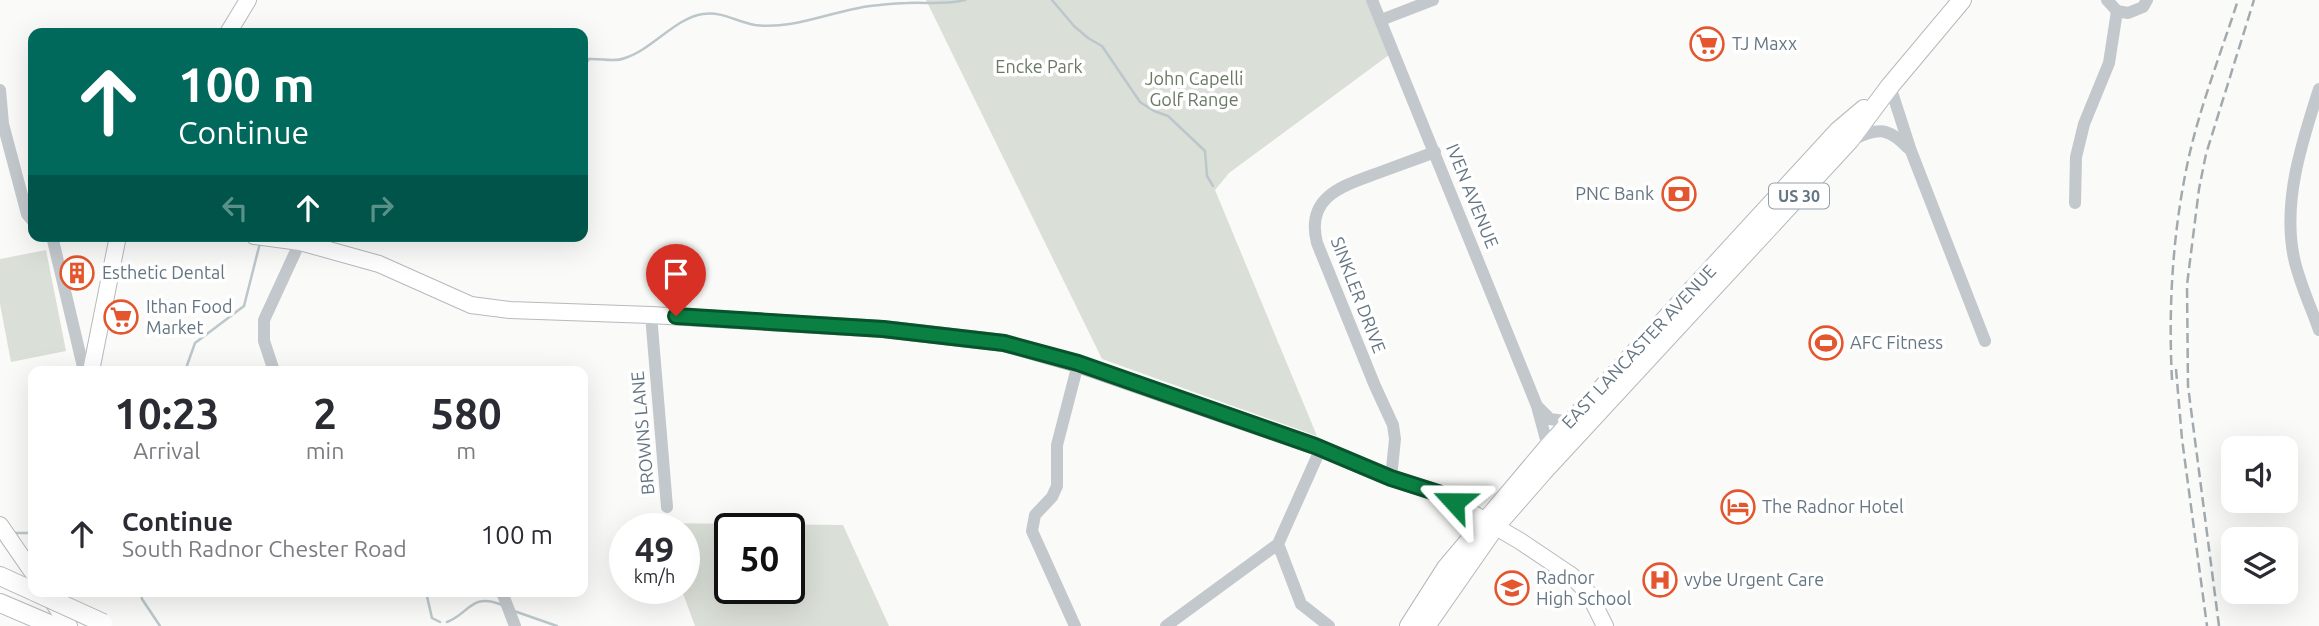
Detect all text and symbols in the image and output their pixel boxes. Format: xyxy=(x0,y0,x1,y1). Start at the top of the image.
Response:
supermarket icon: TJ Maxx xyxy=(1688,25,1726,63)
place label: TJ Maxx xyxy=(1732,33,1797,53)
icon: ahead xyxy=(63,56,154,147)
text: 100 m xyxy=(178,56,315,111)
park label: Encke Park xyxy=(995,56,1083,76)
park label: John Capelli Golf Range xyxy=(1145,68,1243,109)
text: Continue xyxy=(178,114,309,150)
street label: IVEN AVENUE xyxy=(1443,141,1503,251)
bank icon: PNC Bank xyxy=(1660,175,1698,213)
place label: PNC Bank xyxy=(1575,183,1654,203)
road number: US 30 xyxy=(1769,184,1829,208)
icon: left xyxy=(216,189,254,227)
icon: ahead xyxy=(289,189,327,227)
icon: right xyxy=(362,189,400,227)
street label: SINKLER DRIVE xyxy=(1328,234,1390,355)
pin xyxy=(646,244,706,316)
building icon: Esthetic Dental xyxy=(58,254,96,292)
icon: arrive xyxy=(657,255,695,293)
street label: EAST LANCASTER AVENUE xyxy=(1557,261,1719,432)
place label: Esthetic Dental xyxy=(102,262,225,282)
place label: Ithan Food Market xyxy=(146,296,233,337)
supermarket icon: Ithan Food Market xyxy=(102,298,140,336)
sports icon: AFC Fitness xyxy=(1807,324,1845,362)
place label: AFC Fitness xyxy=(1850,332,1943,352)
street label: BROWNS LANE xyxy=(627,370,657,496)
text: 10:23 xyxy=(114,390,219,437)
text: 2 xyxy=(313,390,337,437)
text: 580 xyxy=(431,390,502,437)
map controls xyxy=(2221,436,2298,604)
button: sound xyxy=(2221,436,2298,513)
text: Arrival xyxy=(133,438,200,463)
text: min xyxy=(306,438,344,463)
text: m xyxy=(456,438,476,463)
position arrow xyxy=(1417,465,1491,539)
hotel icon: The Radnor Hotel xyxy=(1719,488,1757,526)
place label: The Radnor Hotel xyxy=(1762,496,1904,516)
text: Continue xyxy=(122,507,233,536)
speed limit sign: 50 xyxy=(714,513,805,604)
icon: ahead xyxy=(63,515,101,553)
text: 100 m xyxy=(481,520,553,549)
button: layers xyxy=(2221,527,2298,604)
text: 49 xyxy=(635,529,674,569)
text: South Radnor Chester Road xyxy=(122,536,407,561)
hospital icon: vybe Urgent Care xyxy=(1641,561,1679,599)
text: km/h xyxy=(634,566,675,586)
place label: Radnor High School xyxy=(1536,567,1632,608)
school or university icon: Radnor High School xyxy=(1493,569,1531,607)
place label: vybe Urgent Care xyxy=(1684,569,1824,589)

